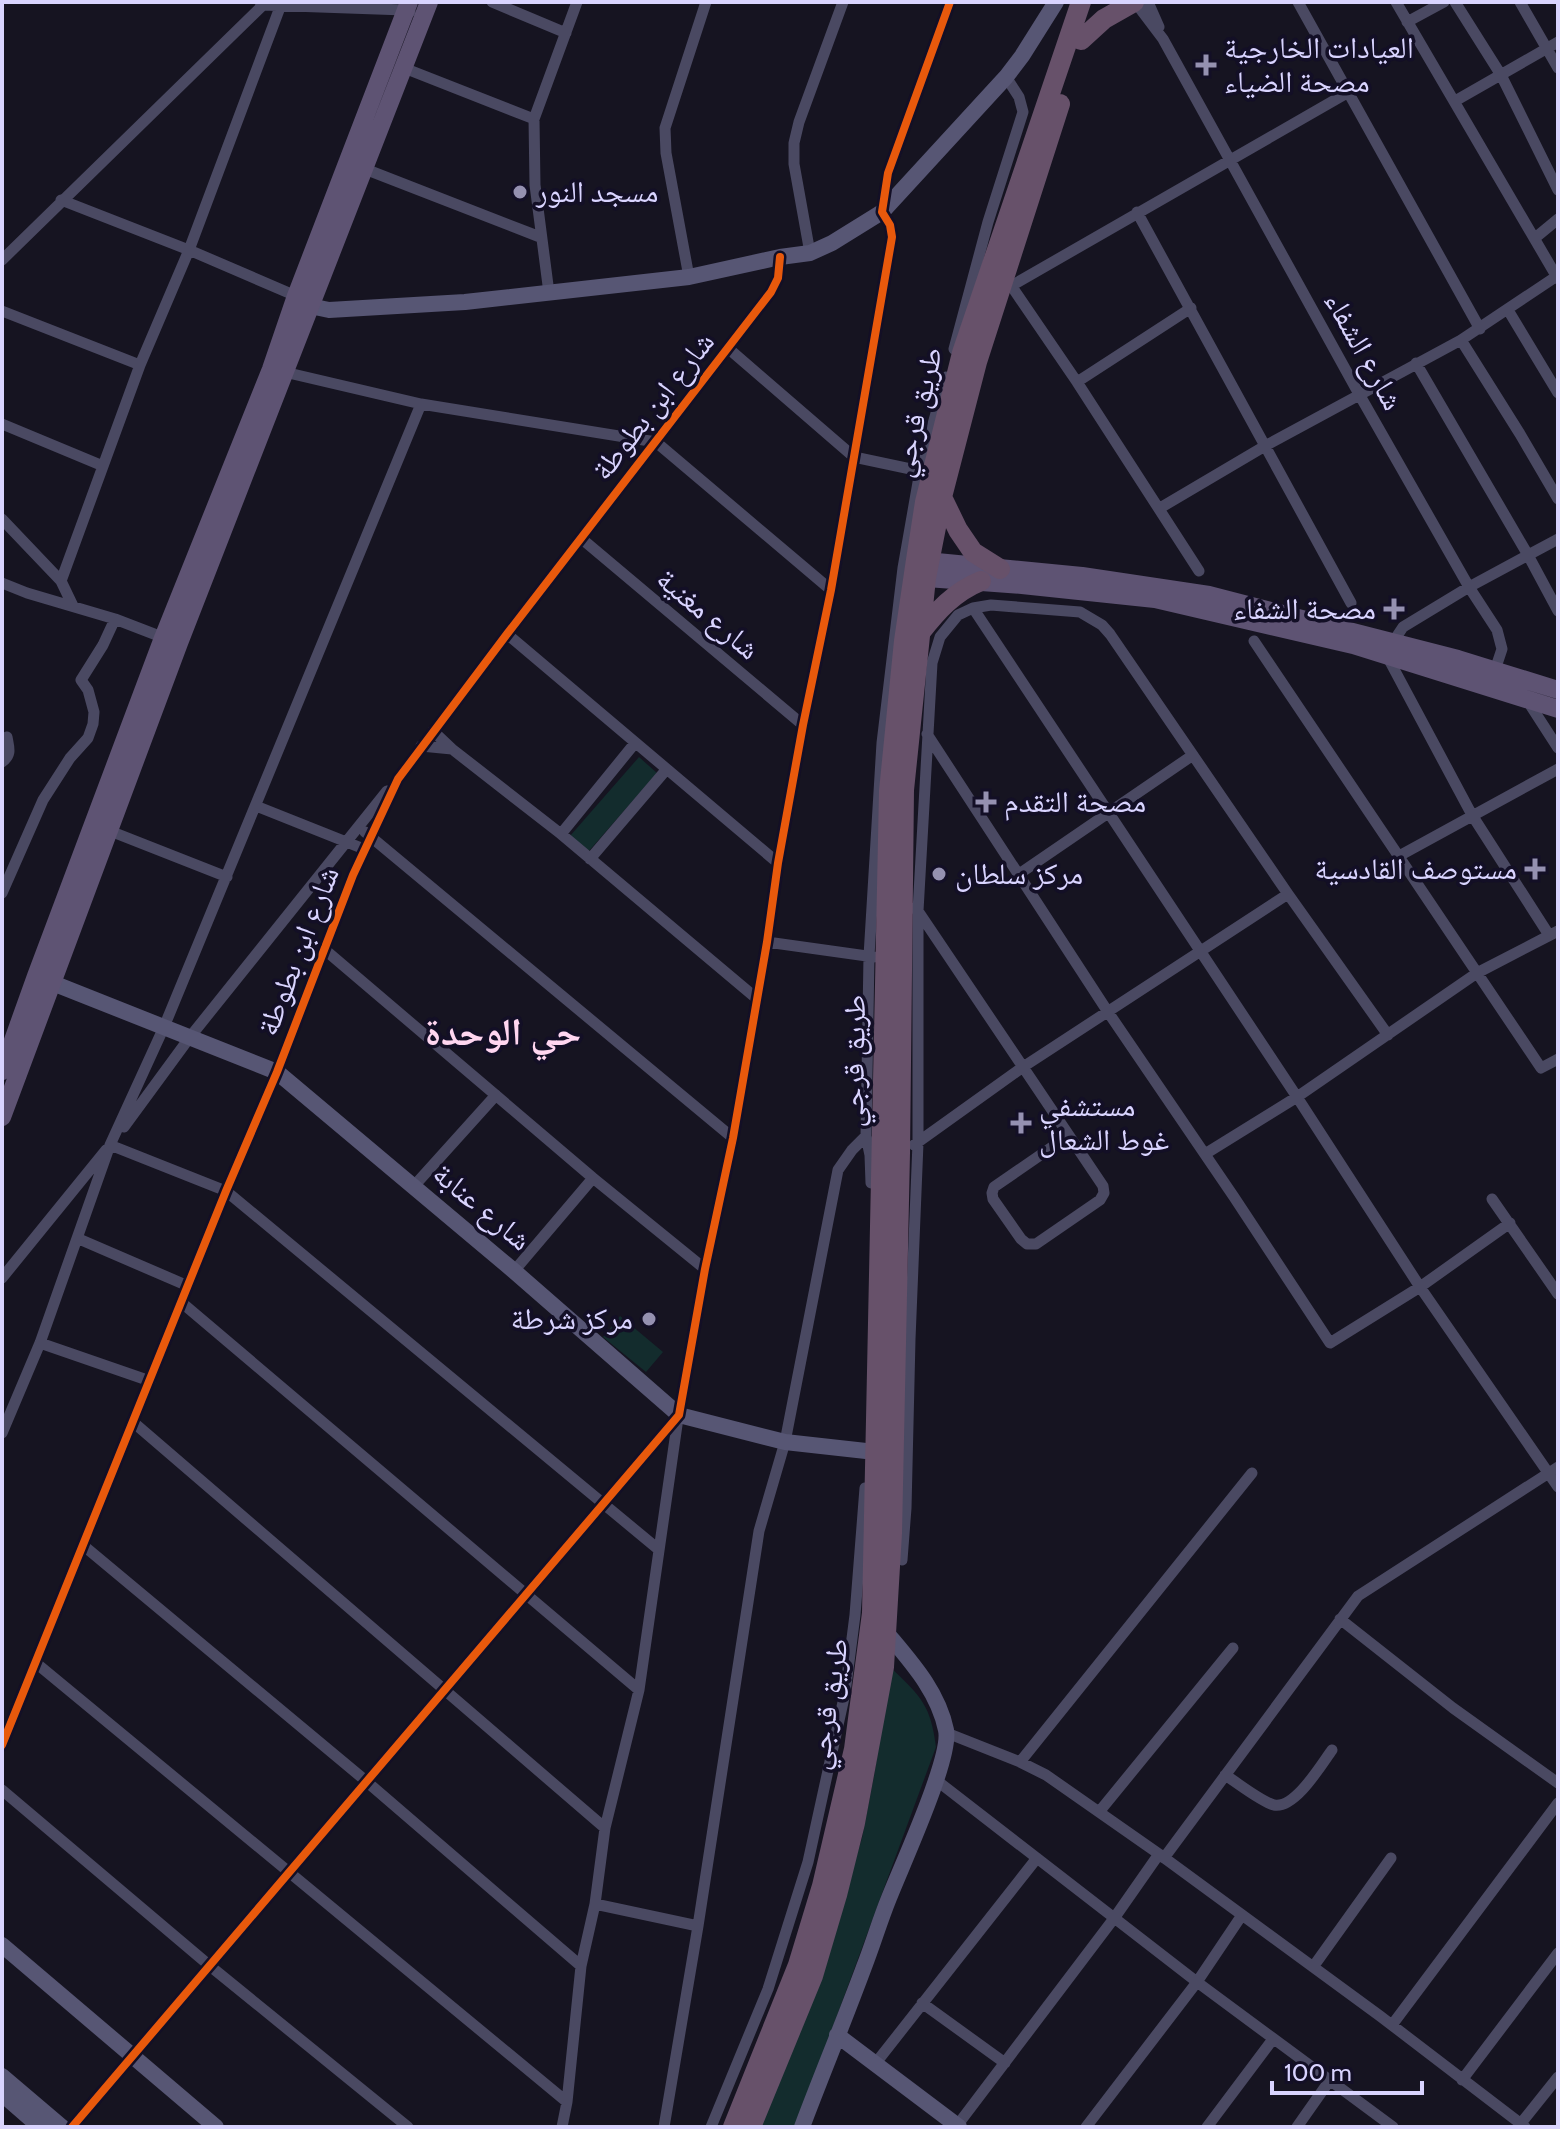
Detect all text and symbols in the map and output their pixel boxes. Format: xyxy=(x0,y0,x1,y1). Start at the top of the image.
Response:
place label: العيادات الخارجية مصحة الضياء xyxy=(1224,29,1414,100)
marker: العيادات الخارجية مصحة الضياء xyxy=(1195,54,1217,76)
place label: مسجد النور xyxy=(535,173,658,210)
marker: مسجد النور xyxy=(511,183,529,201)
street label: شارع الشفاء xyxy=(1316,285,1412,417)
street label: شارع ابن بطوطة xyxy=(583,324,723,488)
street label: طريق قرجي xyxy=(883,343,956,482)
street label: شارع مغنية xyxy=(649,560,767,668)
place label: مصحة الشفاء xyxy=(1233,590,1376,627)
marker: مصحة الشفاء xyxy=(1383,598,1405,620)
place label: مصحة التقدم xyxy=(1004,783,1146,821)
marker: مصحة التقدم xyxy=(975,791,997,813)
place label: مستوصف القادسية xyxy=(1315,850,1517,887)
place label: مركز سلطان xyxy=(955,855,1083,892)
marker: مستوصف القادسية xyxy=(1524,858,1546,880)
street label: شارع ابن بطوطة xyxy=(248,861,348,1041)
marker: مركز سلطان xyxy=(930,865,948,883)
street label: طريق قرجي xyxy=(834,994,879,1128)
district label: حي الوحدة xyxy=(425,1008,581,1061)
place label: مستشفي غوط الشعال xyxy=(1039,1087,1169,1158)
marker: مستشفي غوط الشعال xyxy=(1010,1112,1032,1134)
street label: شارع عنابة xyxy=(425,1155,539,1259)
place label: مركز شرطة xyxy=(511,1300,633,1337)
marker: مركز شرطة xyxy=(640,1310,658,1328)
street label: طريق قرجي xyxy=(799,1636,862,1773)
scale bar xyxy=(1272,2045,1422,2095)
text: 100 m xyxy=(1284,2058,1352,2087)

